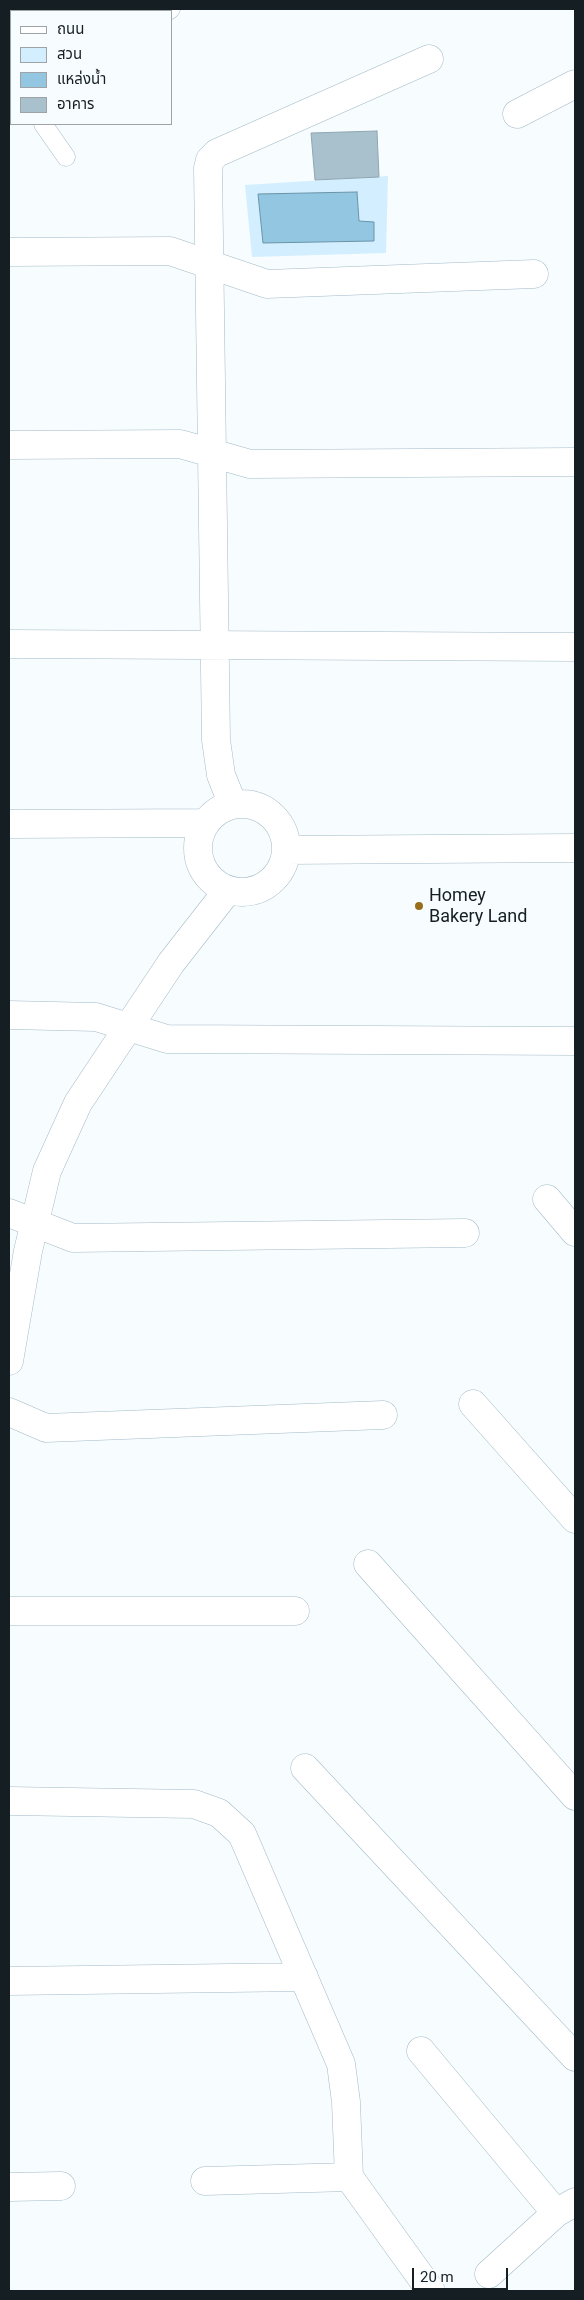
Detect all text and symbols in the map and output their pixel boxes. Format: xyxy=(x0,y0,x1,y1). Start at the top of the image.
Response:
legend xyxy=(10,10,172,125)
text: ถนน xyxy=(57,20,84,38)
text: สวน xyxy=(57,45,82,63)
text: แหล่งน้ำ xyxy=(57,70,106,88)
text: อาคาร xyxy=(57,95,94,113)
place label: Homey Bakery Land xyxy=(429,885,527,928)
marker: Homey Bakery Land xyxy=(413,900,425,912)
scale bar xyxy=(414,2258,510,2290)
text: 20 m xyxy=(420,2268,454,2286)

